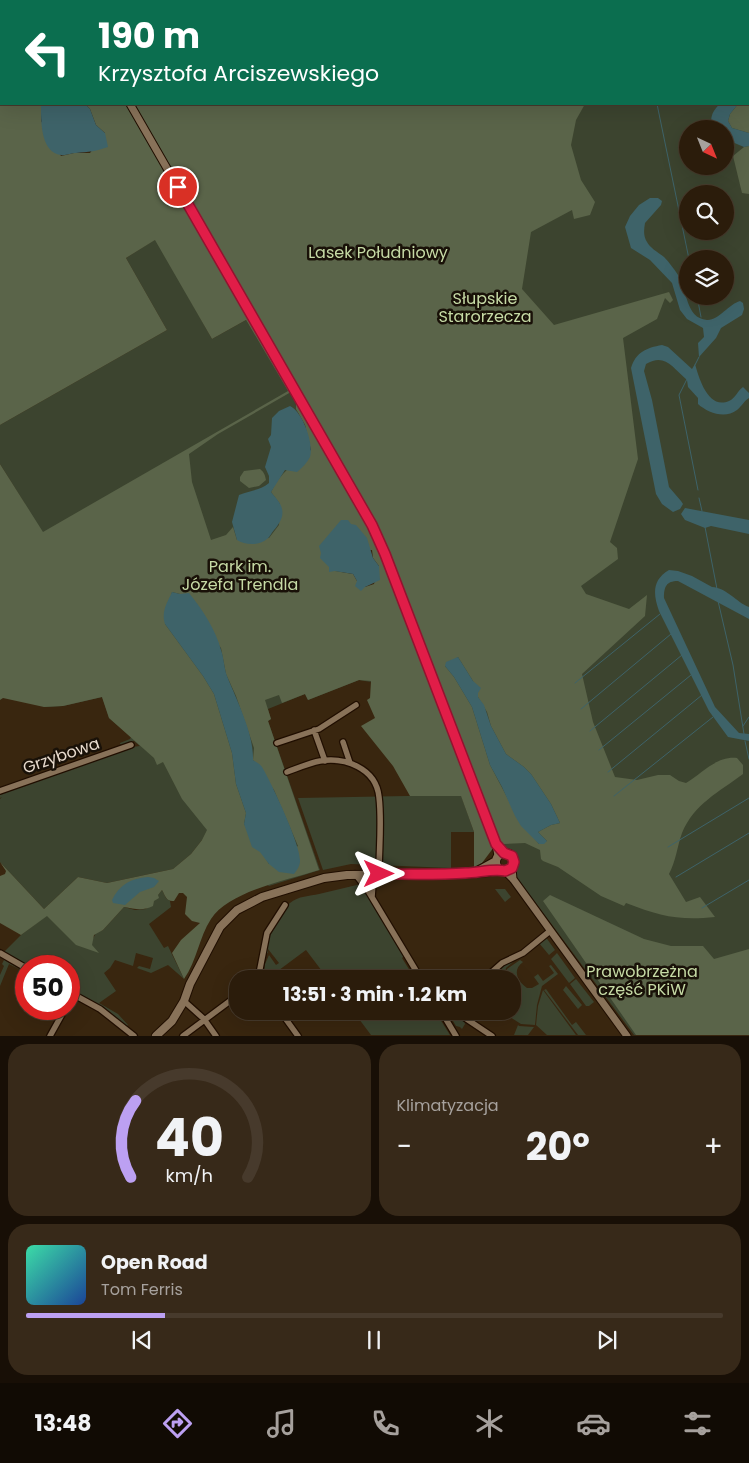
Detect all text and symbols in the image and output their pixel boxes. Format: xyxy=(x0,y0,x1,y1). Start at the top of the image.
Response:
text: 190 m xyxy=(98,11,200,60)
icon: left xyxy=(15,20,80,85)
text: Krzysztofa Arciszewskiego xyxy=(98,58,379,89)
north arrow xyxy=(679,120,734,175)
map controls xyxy=(679,120,734,305)
pin xyxy=(157,166,199,208)
icon: arrive xyxy=(164,173,192,201)
button: search xyxy=(679,185,734,240)
park label: Lasek Południowy xyxy=(308,241,448,264)
button: layers xyxy=(679,250,734,305)
park label: Słupskie Starorzecza xyxy=(438,287,532,328)
park label: Park im. Józefa Trendla xyxy=(182,555,298,596)
street label: Grzybowa xyxy=(20,732,103,779)
position arrow xyxy=(352,847,404,899)
speed limit sign: 50 xyxy=(15,955,80,1020)
park label: Prawobrzeżna część PKiW xyxy=(586,960,698,1001)
text: 13:51 · 3 min · 1.2 km xyxy=(283,981,467,1008)
text: Klimatyzacja xyxy=(397,1094,499,1117)
text: 40 xyxy=(155,1101,224,1174)
text: 20° xyxy=(526,1120,590,1173)
text: − xyxy=(397,1127,412,1166)
text: + xyxy=(704,1127,723,1166)
text: km/h xyxy=(165,1163,213,1188)
text: Open Road xyxy=(101,1249,208,1276)
text: Tom Ferris xyxy=(101,1278,183,1301)
icon: previous xyxy=(128,1326,156,1354)
icon: pause xyxy=(360,1326,388,1354)
icon: next xyxy=(593,1326,621,1354)
icon: directions xyxy=(160,1406,195,1441)
icon: music xyxy=(264,1406,299,1441)
icon: phone xyxy=(368,1406,403,1441)
icon: climate xyxy=(472,1406,507,1441)
icon: car xyxy=(576,1406,611,1441)
icon: filters xyxy=(680,1406,715,1441)
text: 13:48 xyxy=(34,1408,91,1439)

